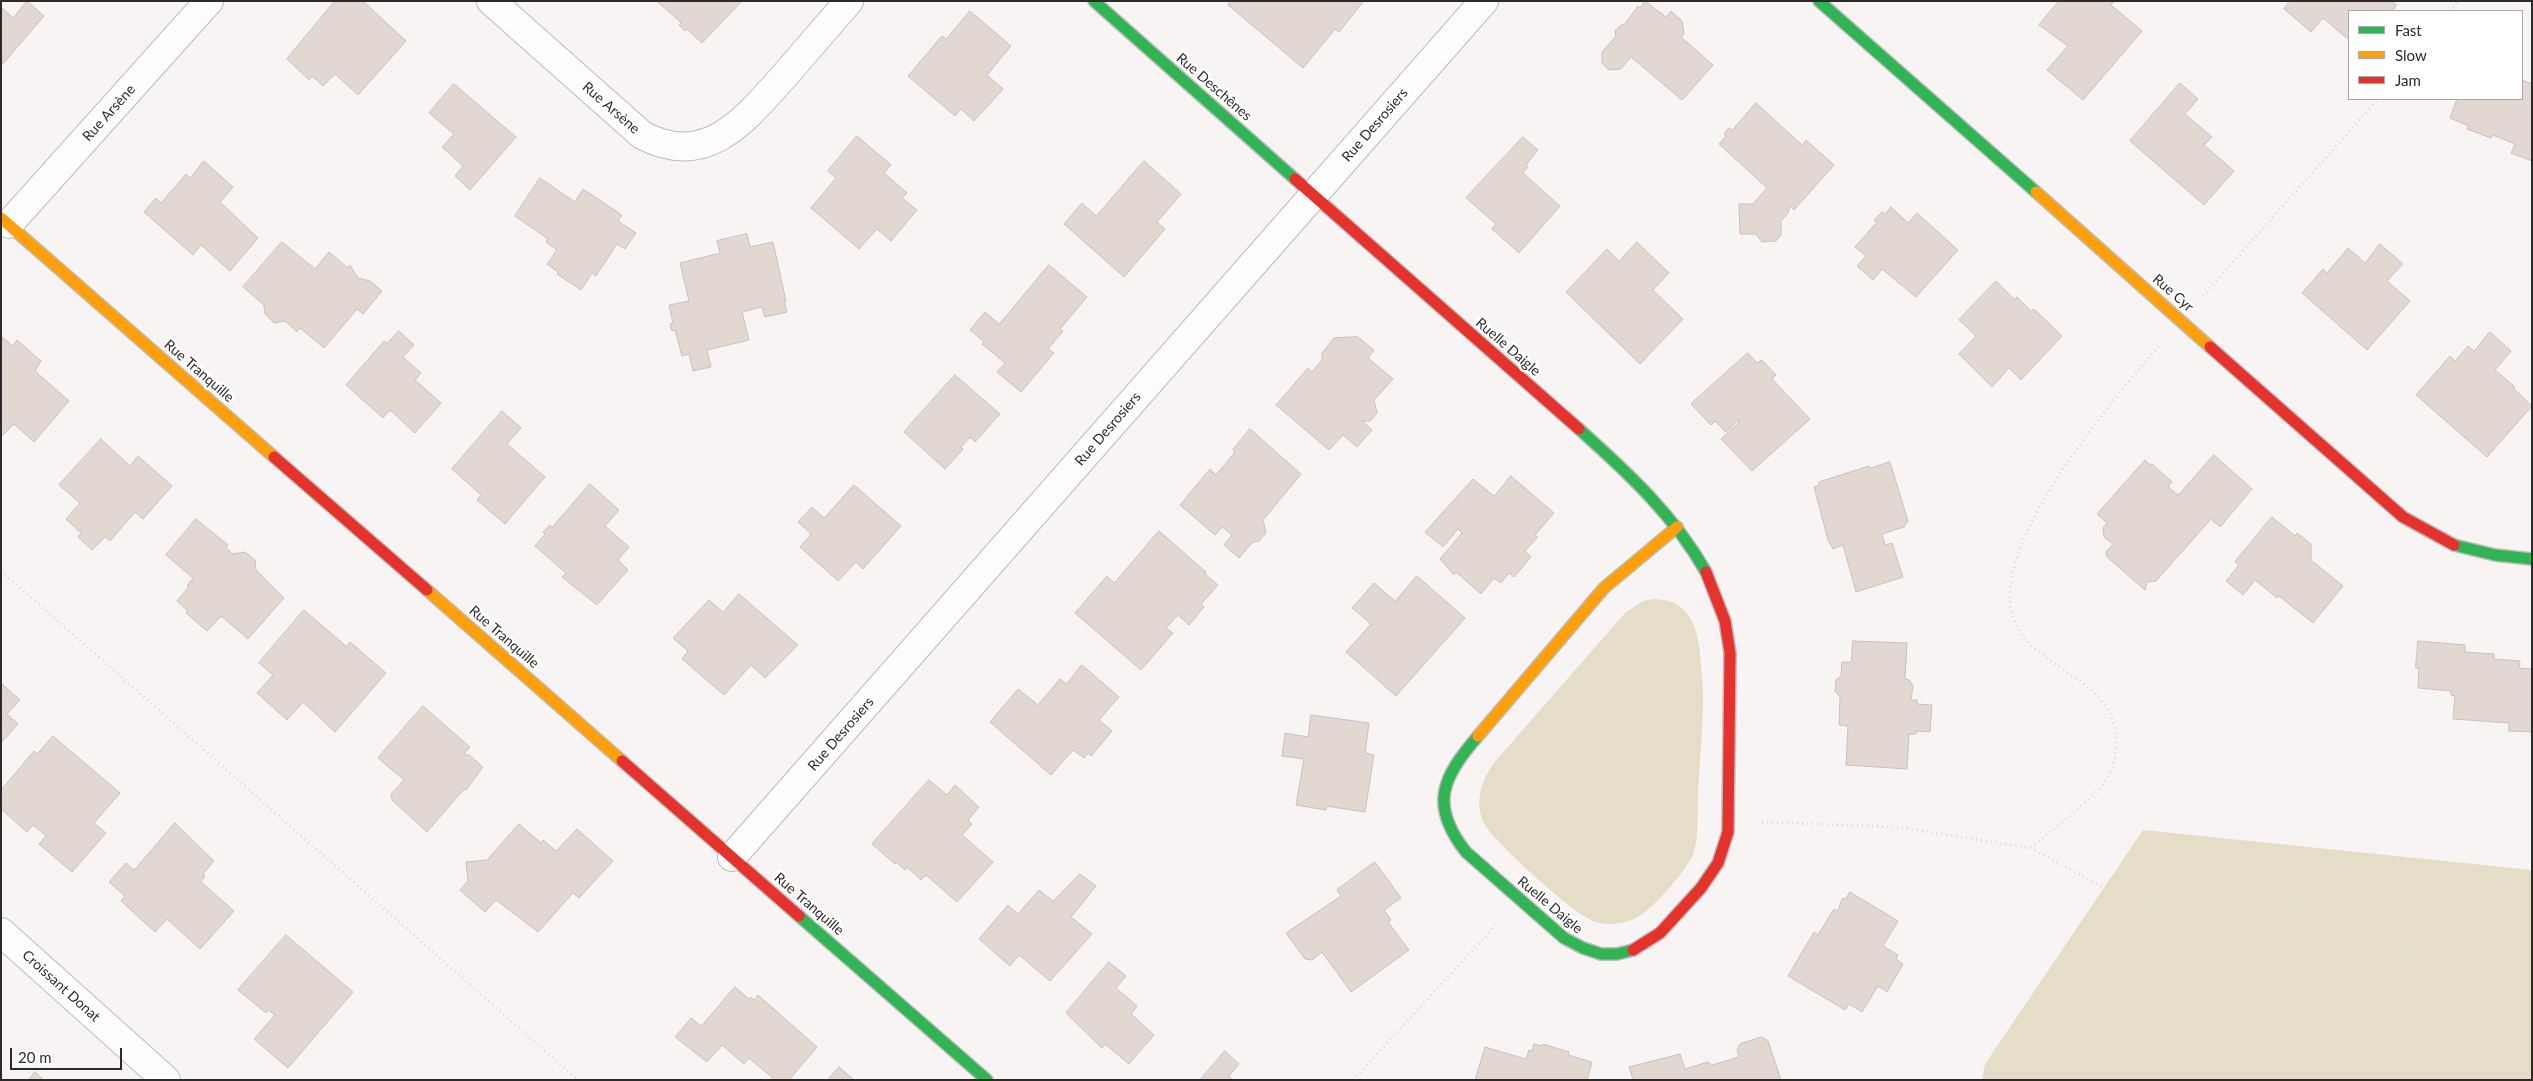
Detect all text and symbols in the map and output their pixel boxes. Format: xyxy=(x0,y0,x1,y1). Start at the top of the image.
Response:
legend xyxy=(2348,10,2523,100)
text: Fast xyxy=(2395,21,2422,39)
text: Slow xyxy=(2395,46,2427,64)
street label: Rue Deschênes xyxy=(1173,50,1255,124)
text: Jam xyxy=(2395,71,2421,89)
street label: Rue Arsène xyxy=(579,79,643,137)
street label: Rue Arsène xyxy=(79,81,139,145)
street label: Rue Desrosiers xyxy=(1338,85,1412,165)
street label: Rue Cyr xyxy=(2149,271,2197,315)
street label: Ruelle Daigle xyxy=(1472,314,1544,380)
street label: Rue Tranquille xyxy=(161,336,237,406)
street label: Rue Desrosiers xyxy=(1071,389,1145,469)
street label: Rue Tranquille xyxy=(466,602,542,672)
street label: Rue Desrosiers xyxy=(804,694,878,774)
street label: Rue Tranquille xyxy=(771,869,847,939)
street label: Ruelle Daigle xyxy=(1514,873,1586,937)
street label: Croissant Donat xyxy=(19,947,103,1025)
scale bar xyxy=(12,1038,125,1070)
text: 20 m xyxy=(18,1048,52,1066)

